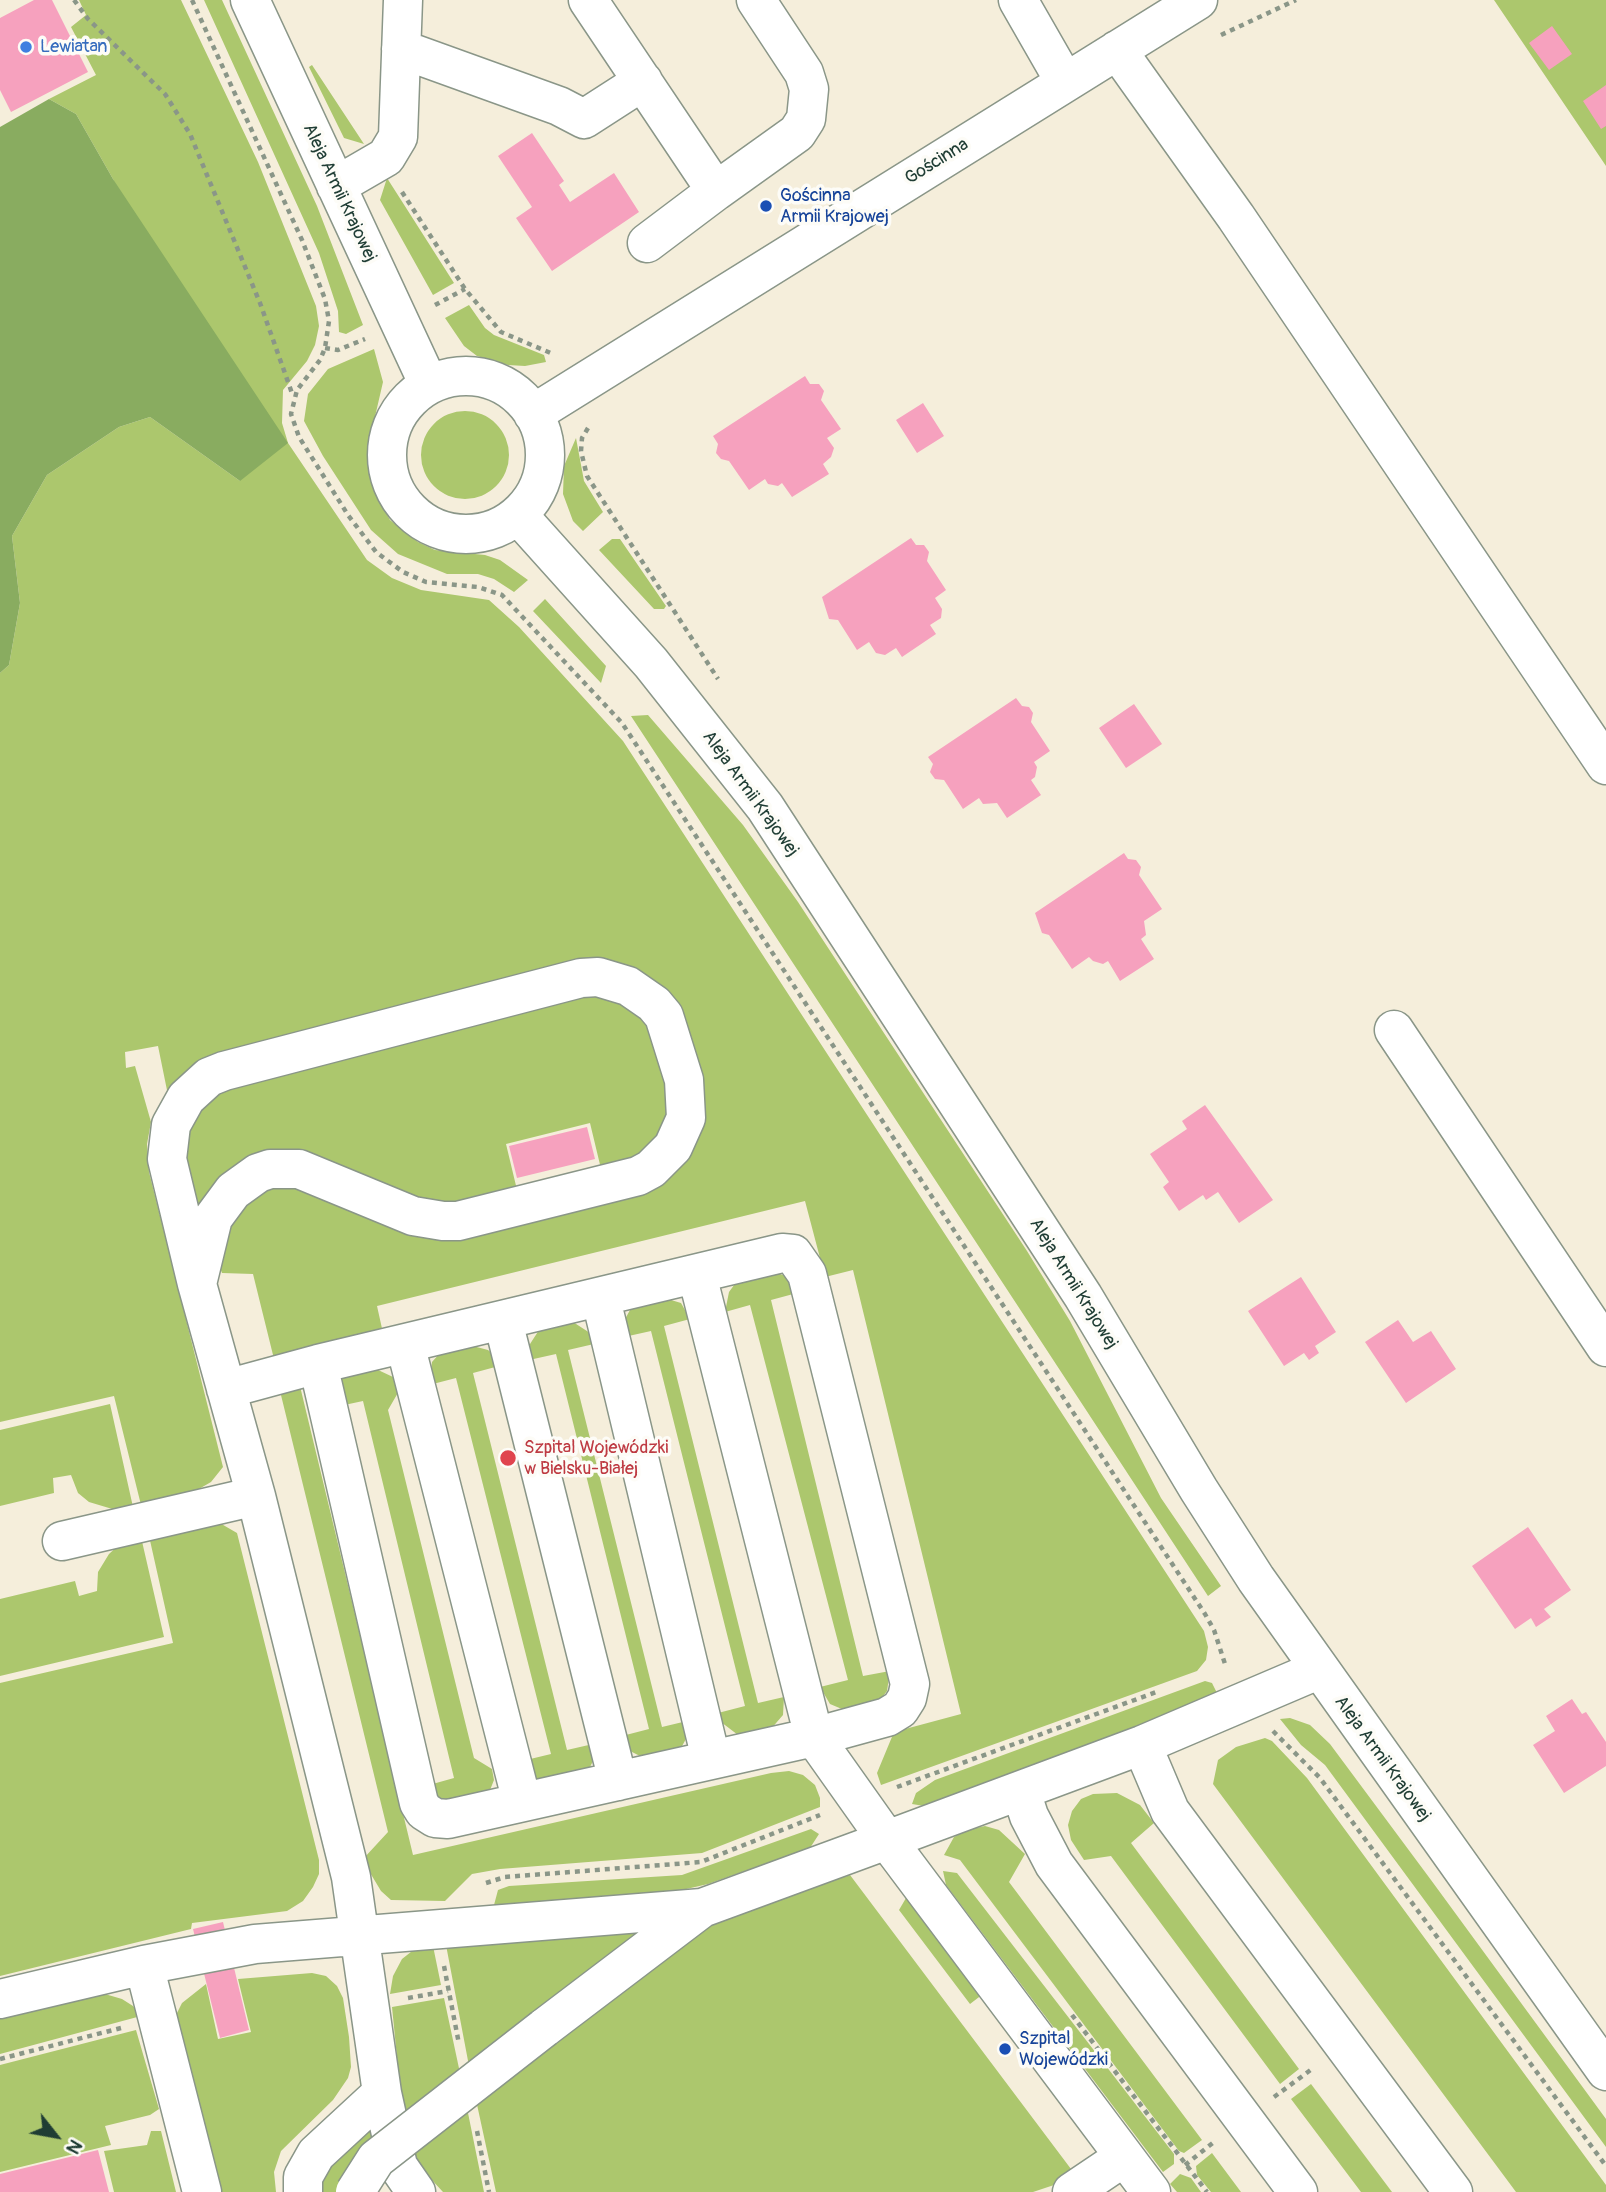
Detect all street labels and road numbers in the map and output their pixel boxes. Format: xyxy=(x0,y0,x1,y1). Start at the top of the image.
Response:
street label: Aleja Armii Krajowej xyxy=(297,120,381,266)
street label: Gościnna xyxy=(901,134,973,190)
street label: Aleja Armii Krajowej xyxy=(697,727,803,861)
street label: Aleja Armii Krajowej xyxy=(1024,1215,1122,1353)
street label: Aleja Armii Krajowej xyxy=(1329,1692,1435,1826)

